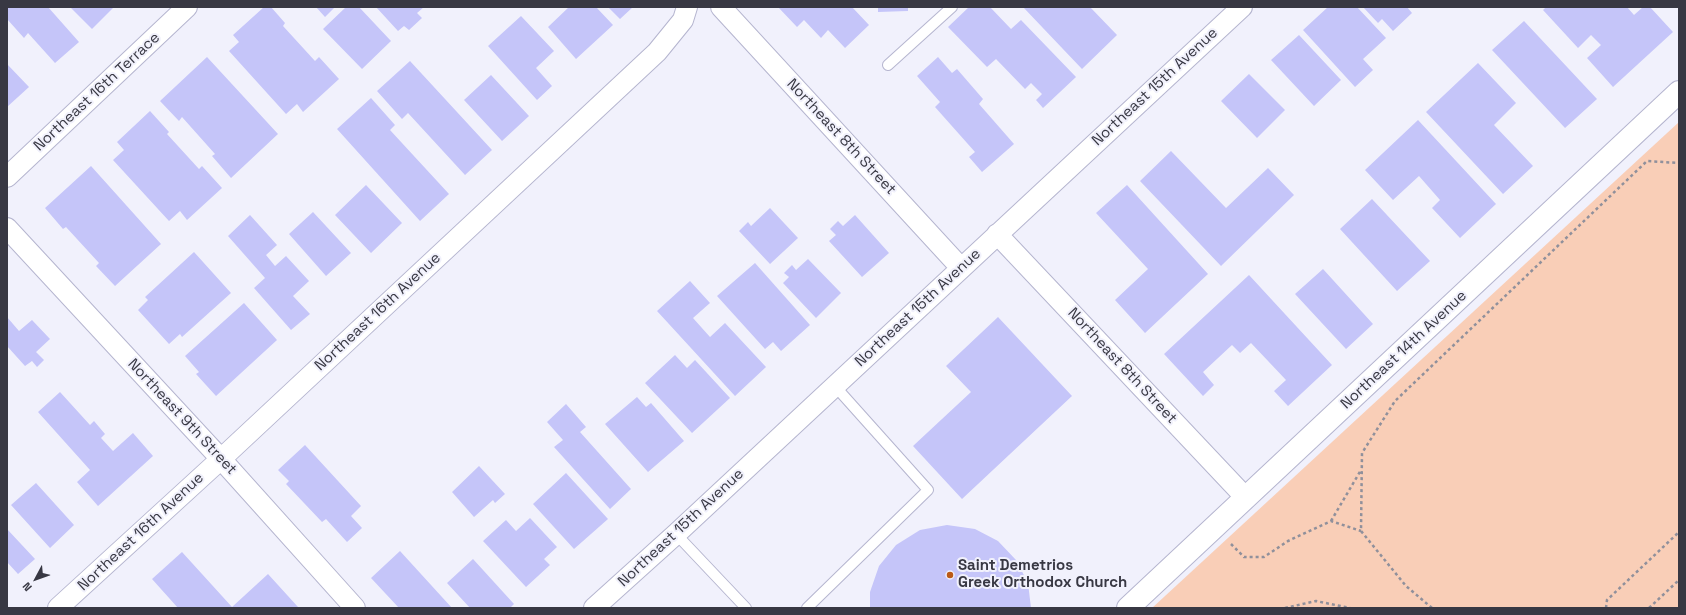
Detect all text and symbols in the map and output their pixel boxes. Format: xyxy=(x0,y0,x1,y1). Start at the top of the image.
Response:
street label: Northeast 15th Avenue xyxy=(1088,24,1222,150)
street label: Northeast 16th Terrace xyxy=(30,29,164,155)
street label: Northeast 8th Street xyxy=(783,75,899,199)
street label: Northeast 15th Avenue xyxy=(851,245,985,371)
street label: Northeast 16th Avenue xyxy=(311,249,445,375)
street label: Northeast 14th Avenue xyxy=(1337,287,1471,413)
street label: Northeast 8th Street xyxy=(1064,304,1180,428)
street label: Northeast 9th Street xyxy=(124,355,240,479)
street label: Northeast 15th Avenue xyxy=(614,465,748,591)
street label: Northeast 16th Avenue xyxy=(74,469,208,595)
place label: Saint Demetrios Greek Orthodox Church xyxy=(958,557,1127,592)
north arrow xyxy=(16,559,56,599)
marker: Saint Demetrios Greek Orthodox Church xyxy=(945,570,955,580)
text: N xyxy=(19,579,35,594)

